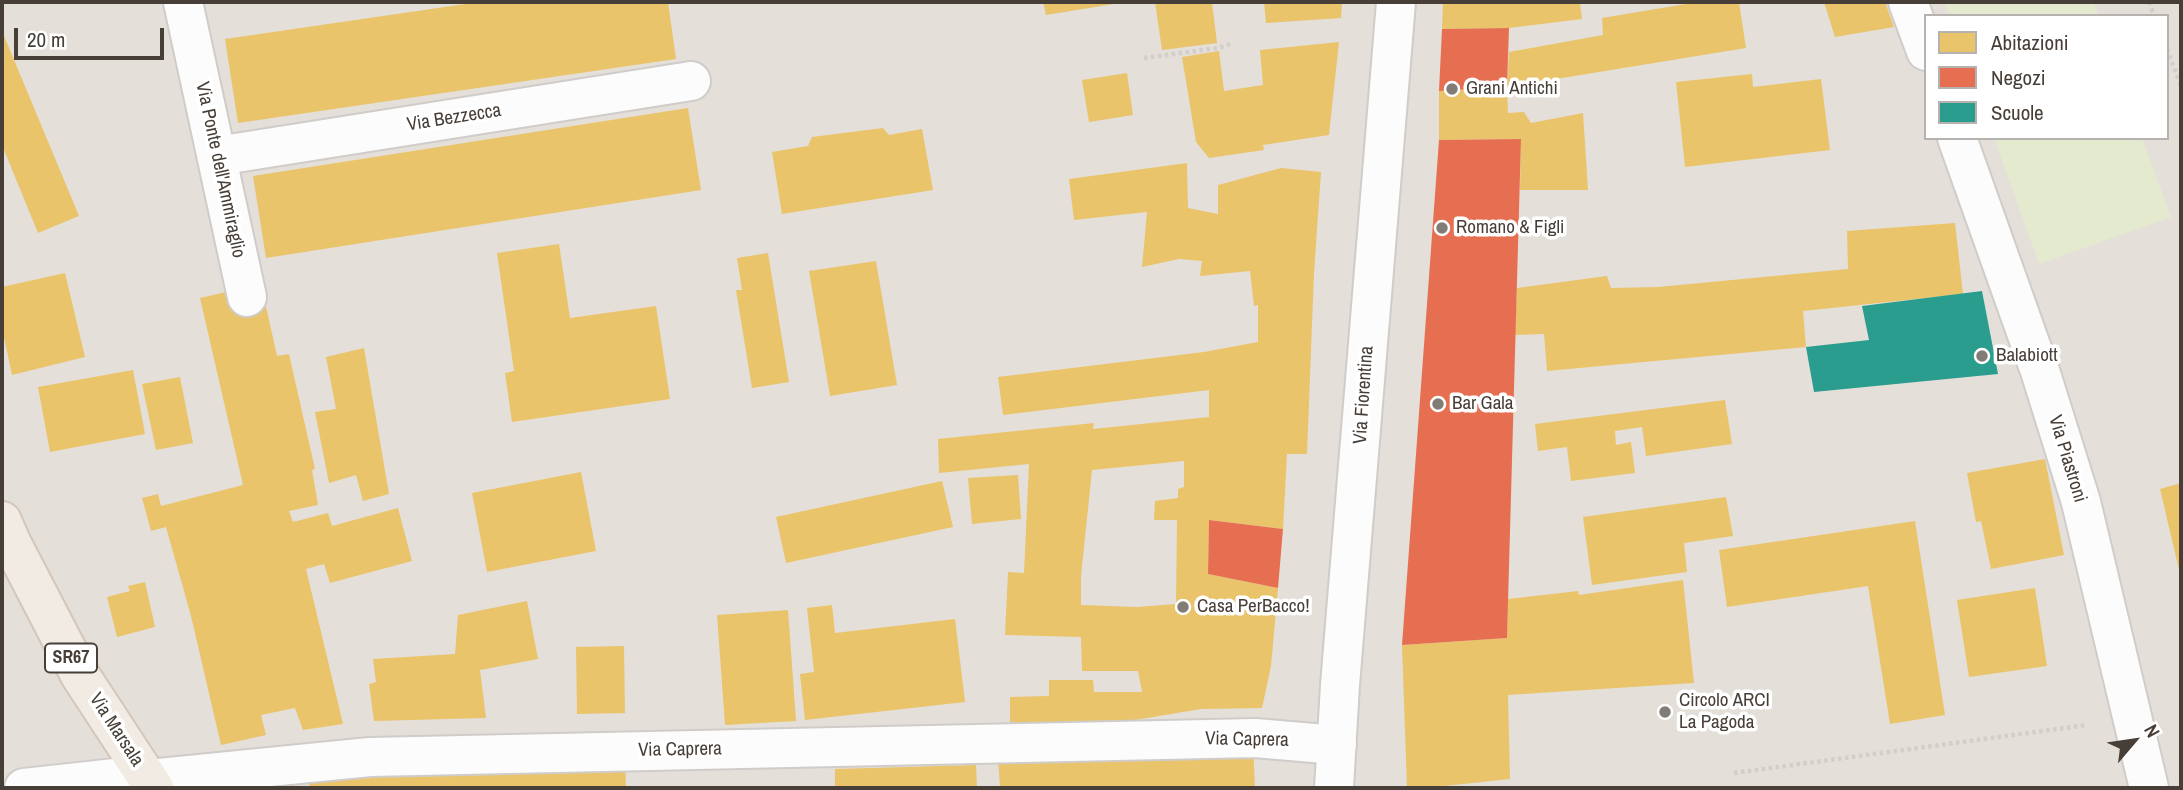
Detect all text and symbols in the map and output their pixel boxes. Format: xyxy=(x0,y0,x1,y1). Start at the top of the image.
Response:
scale bar xyxy=(18,14,168,58)
legend xyxy=(1924,14,2169,140)
text: 20 m xyxy=(27,25,65,54)
text: Abitazioni xyxy=(1991,28,2069,57)
text: Negozi xyxy=(1991,63,2046,92)
place label: Grani Antichi xyxy=(1466,78,1558,100)
street label: Via Ponte dell'Ammiraglio xyxy=(190,80,250,260)
marker: Grani Antichi xyxy=(1444,81,1460,97)
text: Scuole xyxy=(1991,98,2044,127)
street label: Via Bezzecca xyxy=(405,99,503,137)
place label: Romano & Figli xyxy=(1456,217,1564,239)
marker: Romano & Figli xyxy=(1434,220,1450,236)
street label: Via Fiorentina xyxy=(1349,345,1379,445)
place label: Balabiott xyxy=(1996,345,2058,367)
marker: Balabiott xyxy=(1974,348,1990,364)
place label: Bar Gala xyxy=(1452,393,1513,415)
marker: Bar Gala xyxy=(1430,396,1446,412)
street label: Via Piastroni xyxy=(2043,413,2091,505)
place label: Casa PerBacco! xyxy=(1197,596,1310,618)
marker: Casa PerBacco! xyxy=(1175,599,1191,615)
road number: SR67 xyxy=(45,644,97,672)
street label: Via Marsala xyxy=(84,689,148,771)
place label: Circolo ARCI La Pagoda xyxy=(1679,690,1770,734)
marker: Circolo ARCI La Pagoda xyxy=(1657,704,1673,720)
north arrow xyxy=(2099,706,2169,776)
text: N xyxy=(2138,720,2166,742)
street label: Via Caprera xyxy=(1205,728,1289,752)
street label: Via Caprera xyxy=(638,738,722,762)

